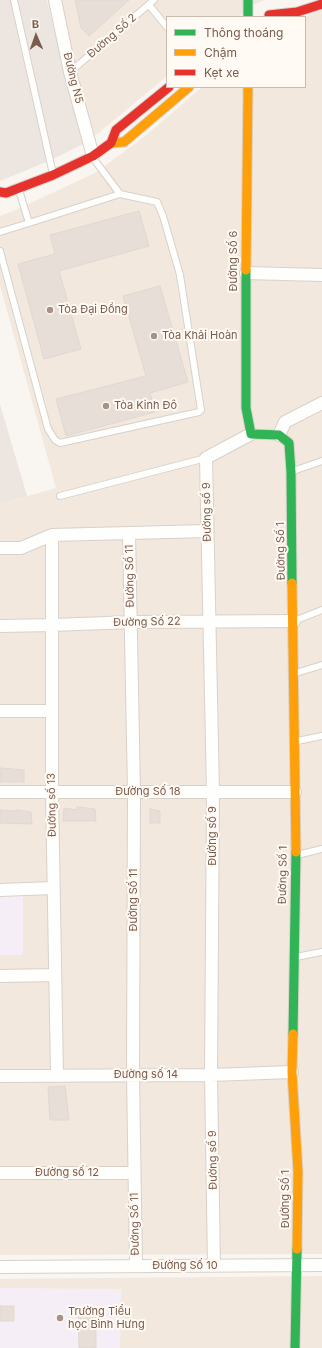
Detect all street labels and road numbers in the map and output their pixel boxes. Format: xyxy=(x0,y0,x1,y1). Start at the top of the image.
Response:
street label: Đường Số 2 xyxy=(85,11,139,61)
street label: Đường N5 xyxy=(60,51,86,105)
street label: Đường Số 6 xyxy=(227,231,241,291)
street label: Đường số 9 xyxy=(200,482,214,542)
street label: Đường Số 1 xyxy=(274,522,288,580)
street label: Đường Số 11 xyxy=(123,544,137,608)
street label: Đường Số 22 xyxy=(113,615,181,629)
street label: Đường số 13 xyxy=(45,773,59,837)
street label: Đường Số 18 xyxy=(115,785,181,799)
street label: Đường số 9 xyxy=(206,806,220,866)
street label: Đường Số 1 xyxy=(276,846,290,904)
street label: Đường Số 11 xyxy=(127,869,141,931)
street label: Đường số 14 xyxy=(114,1068,178,1082)
street label: Đường số 9 xyxy=(206,1130,220,1190)
street label: Đường số 12 xyxy=(35,1166,99,1180)
street label: Đường Số 1 xyxy=(279,1170,293,1228)
street label: Đường Số 11 xyxy=(128,1192,142,1256)
street label: Đường Số 10 xyxy=(152,1259,218,1273)

